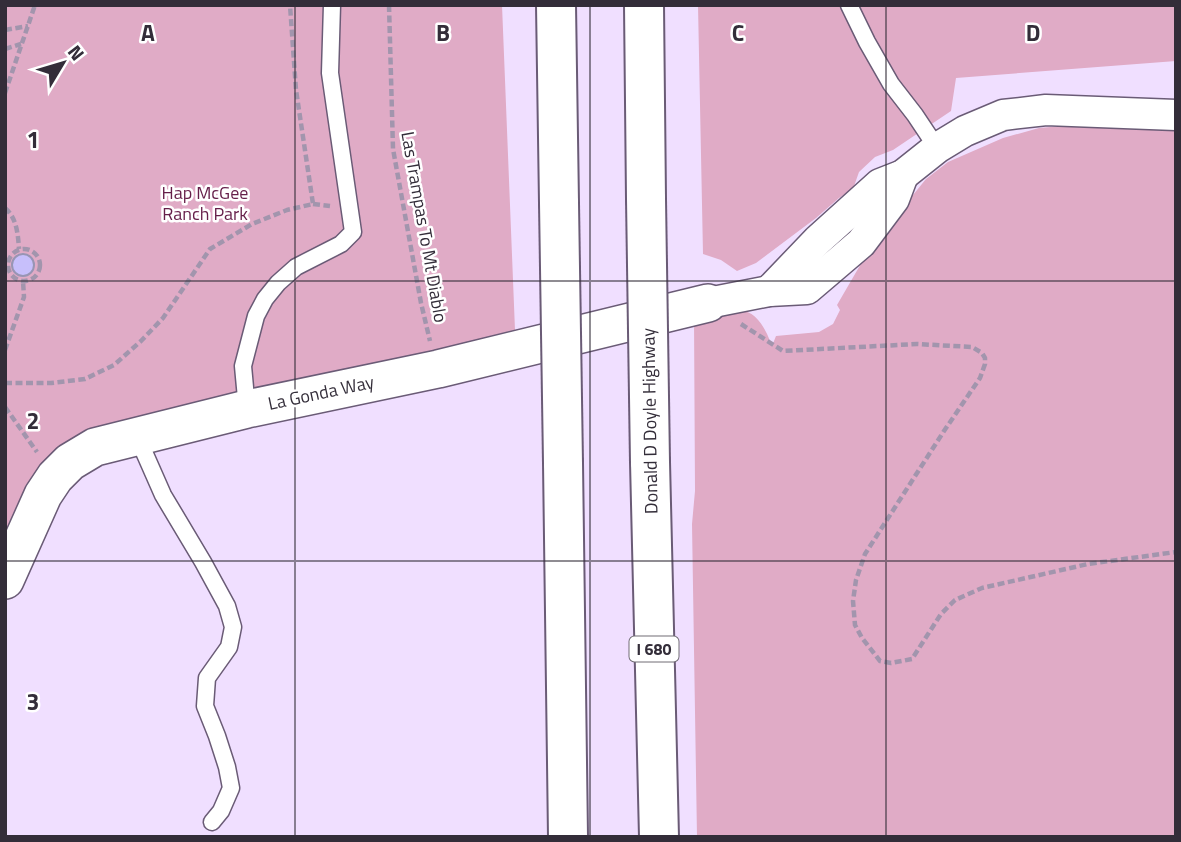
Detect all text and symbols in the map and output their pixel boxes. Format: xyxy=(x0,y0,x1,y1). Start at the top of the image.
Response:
text: A xyxy=(141,15,155,50)
text: B xyxy=(436,15,450,50)
text: C xyxy=(732,15,744,50)
text: D xyxy=(1026,15,1040,50)
north arrow xyxy=(28,28,98,98)
text: N xyxy=(61,38,92,66)
text: 1 xyxy=(27,122,39,157)
street label: Las Trampas To Mt Diablo xyxy=(394,129,455,324)
park label: Hap McGee Ranch Park xyxy=(162,179,248,227)
street label: Donald D Doyle Highway xyxy=(634,327,665,514)
street label: La Gonda Way xyxy=(265,368,377,417)
text: 2 xyxy=(27,403,39,438)
road number: I 680 xyxy=(630,636,678,662)
text: 3 xyxy=(27,684,39,719)

